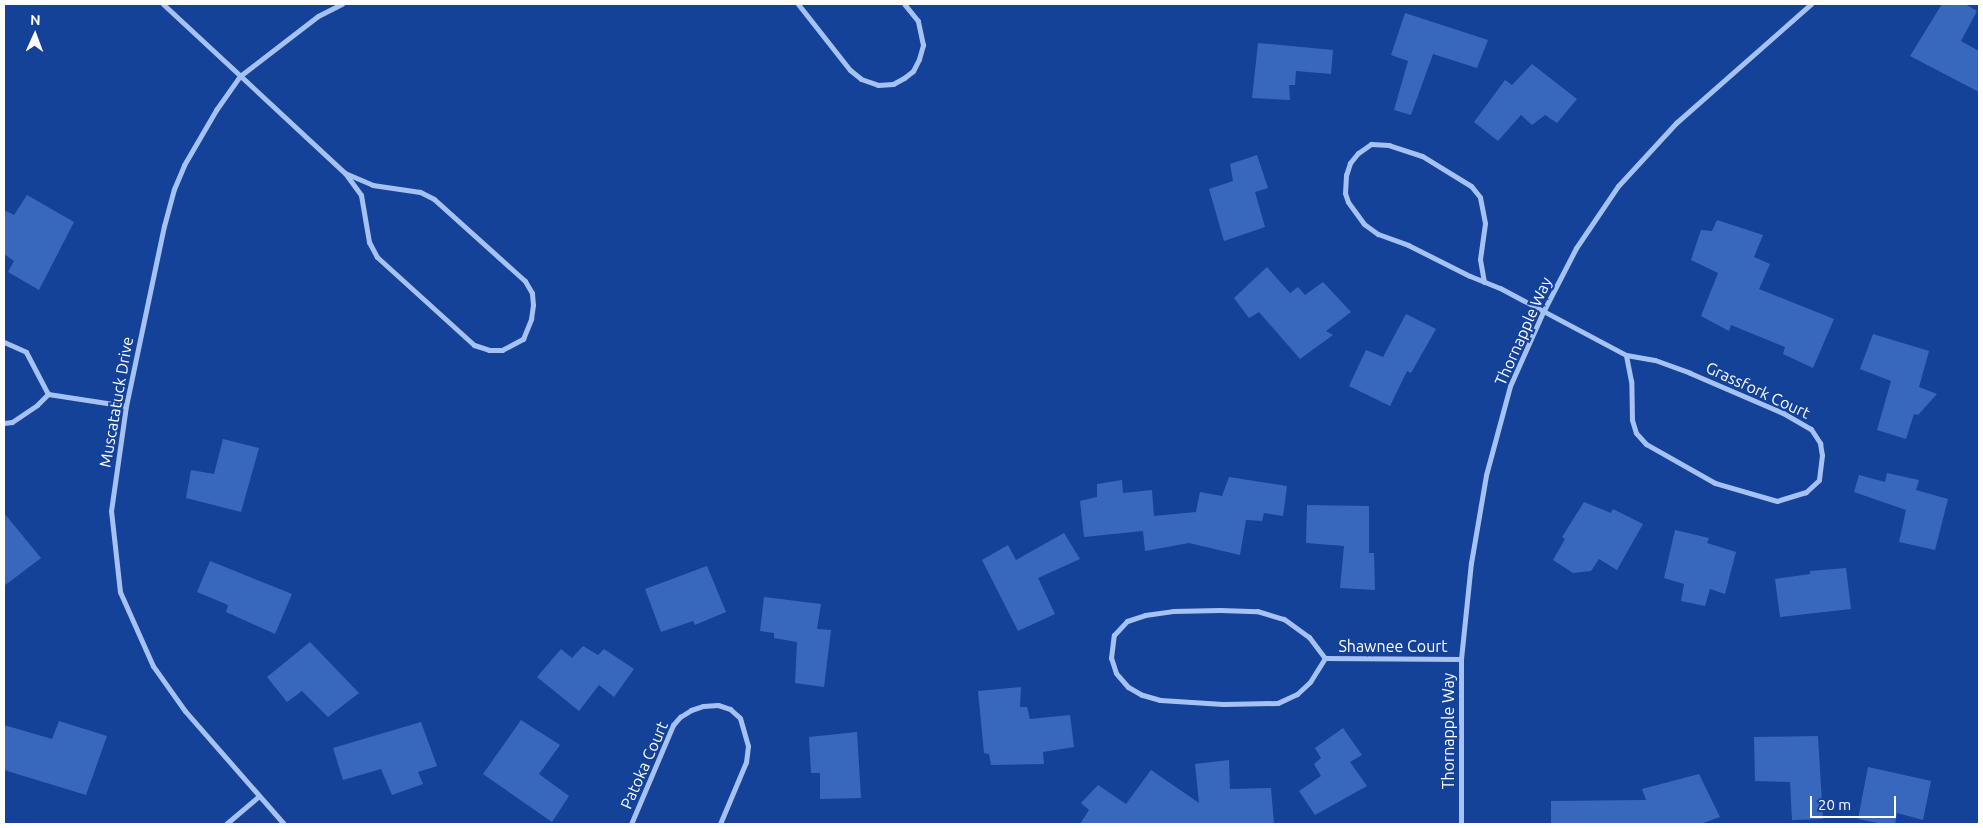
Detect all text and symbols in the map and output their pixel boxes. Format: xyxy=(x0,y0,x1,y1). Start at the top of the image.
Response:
north arrow xyxy=(10,10,60,60)
text: N xyxy=(30,12,41,28)
street label: Thornapple Way xyxy=(1491,274,1555,388)
street label: Muscatatuck Drive xyxy=(95,335,137,469)
street label: Grassfork Court xyxy=(1703,357,1813,423)
street label: Shawnee Court xyxy=(1338,636,1448,656)
street label: Thornapple Way xyxy=(1438,673,1458,789)
street label: Patoka Court xyxy=(616,718,672,812)
scale bar xyxy=(1813,786,1899,818)
text: 20 m xyxy=(1818,796,1851,813)

